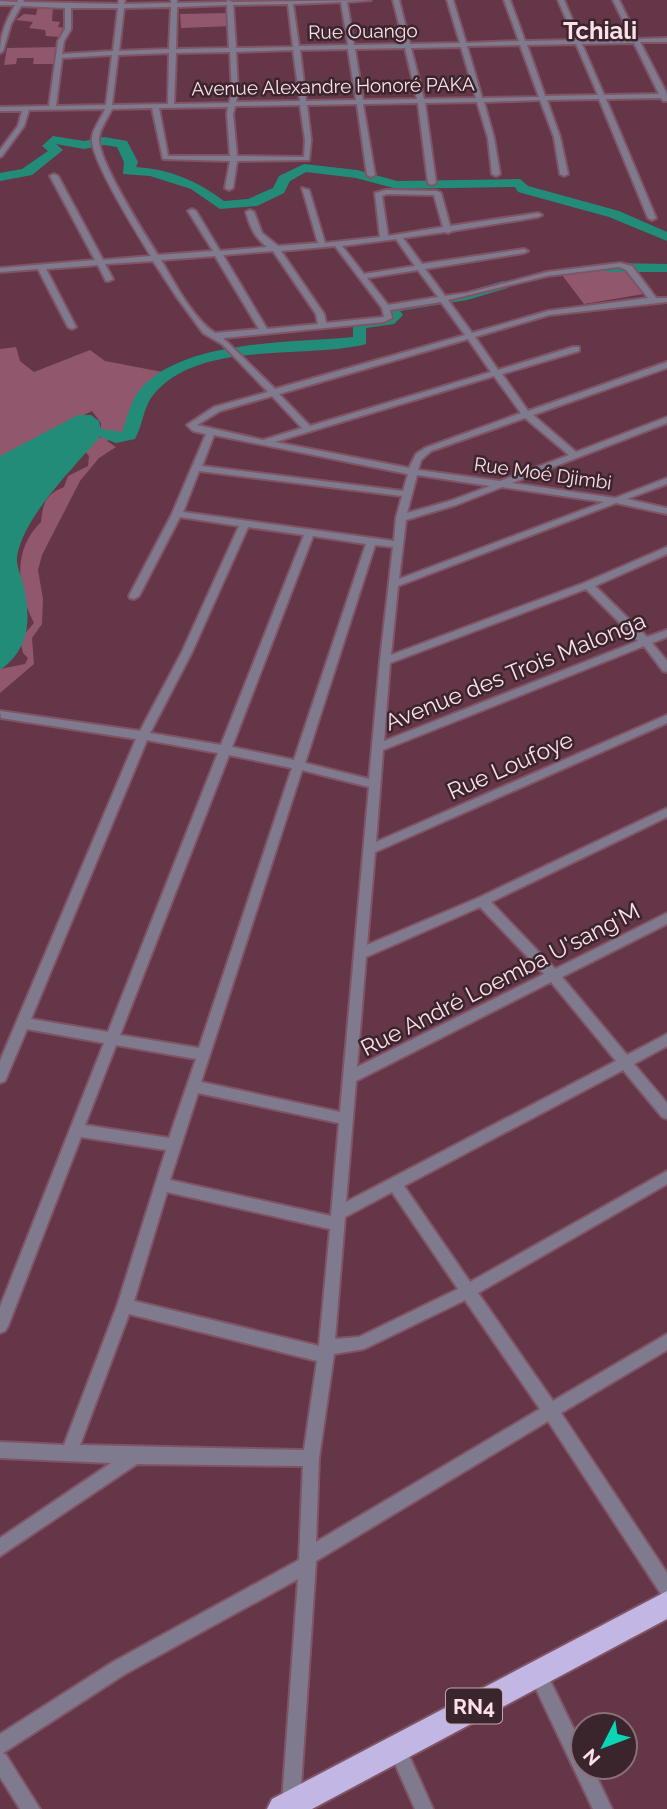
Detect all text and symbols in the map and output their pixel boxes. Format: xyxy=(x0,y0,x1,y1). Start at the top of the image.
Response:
district label: Tchiali xyxy=(563,16,637,45)
street label: Rue Ouango xyxy=(308,19,418,43)
street label: Avenue Alexandre Honoré PAKA xyxy=(191,73,475,99)
street label: Rue Moé Djimbi xyxy=(473,452,613,494)
street label: Avenue des Trois Malonga xyxy=(381,606,649,736)
street label: Rue Loufoye xyxy=(443,725,577,805)
street label: Rue André Loemba U'sang'M xyxy=(356,897,644,1061)
road number: RN4 xyxy=(446,1688,502,1724)
north arrow xyxy=(569,1711,639,1781)
text: N xyxy=(578,1745,604,1770)

